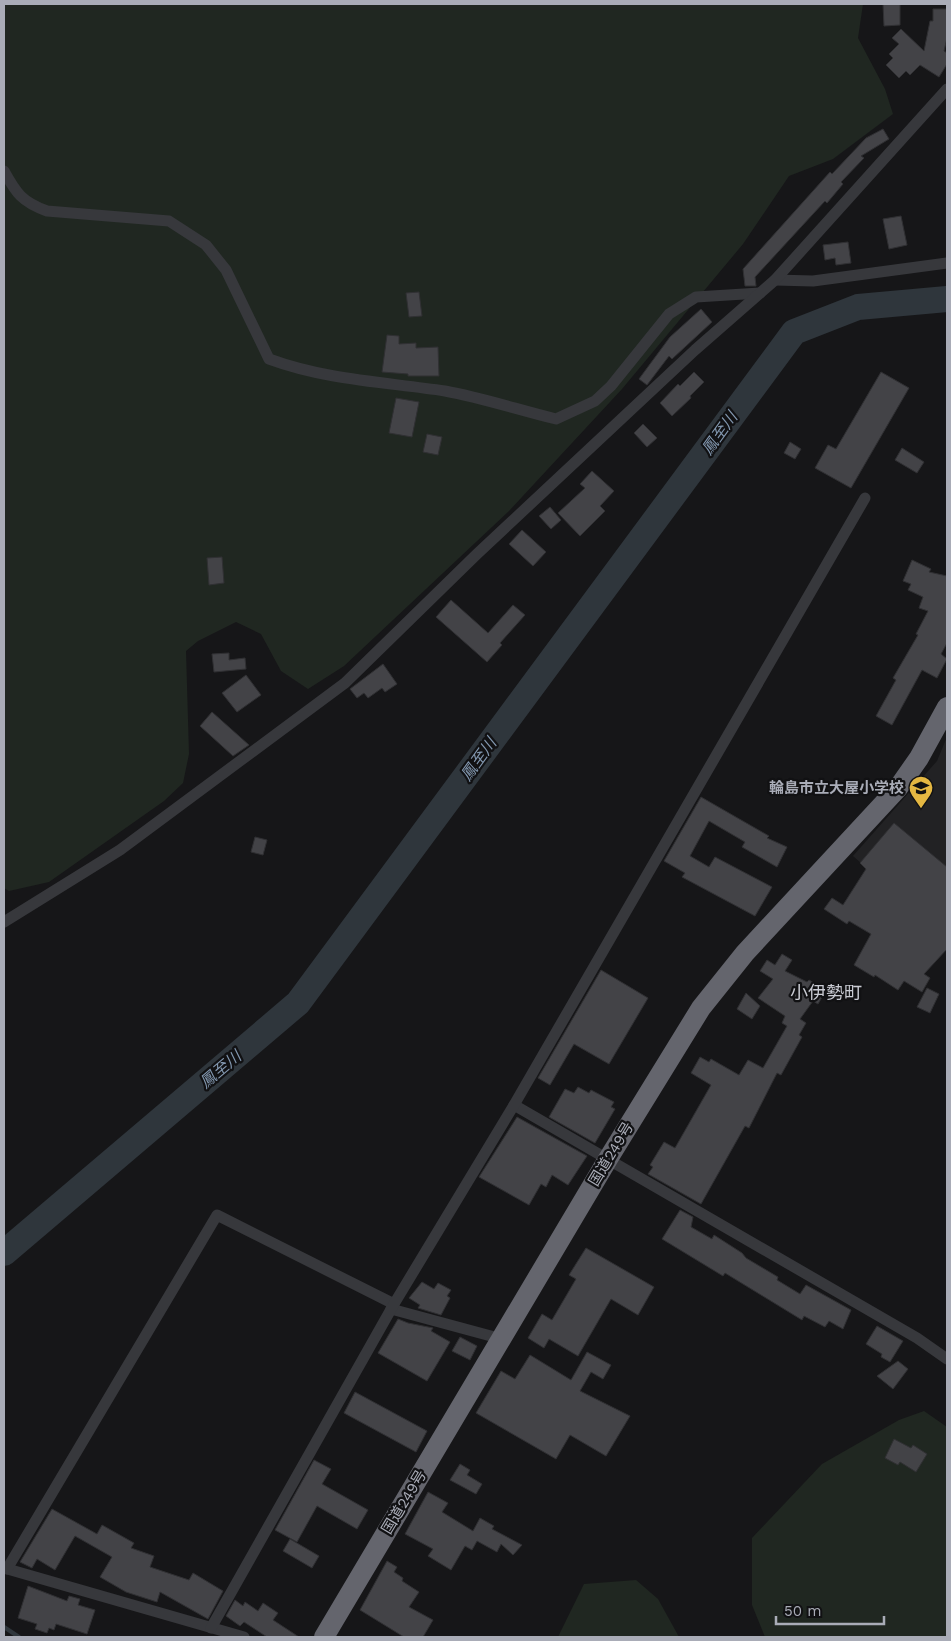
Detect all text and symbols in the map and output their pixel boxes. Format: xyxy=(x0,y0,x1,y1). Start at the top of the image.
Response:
water label: 鳳至川 xyxy=(698,407,742,458)
water label: 鳳至川 xyxy=(457,733,501,784)
school or university icon: 輪島市立大屋小学校 xyxy=(908,775,934,809)
place label: 輪島市立大屋小学校 xyxy=(769,779,904,797)
district label: 小伊勢町 xyxy=(790,982,862,1003)
water label: 鳳至川 xyxy=(196,1045,246,1092)
street label: 国道249号 xyxy=(585,1119,637,1189)
street label: 国道249号 xyxy=(378,1467,430,1537)
scale bar xyxy=(776,1594,884,1626)
text: 50 m xyxy=(784,1602,821,1620)

